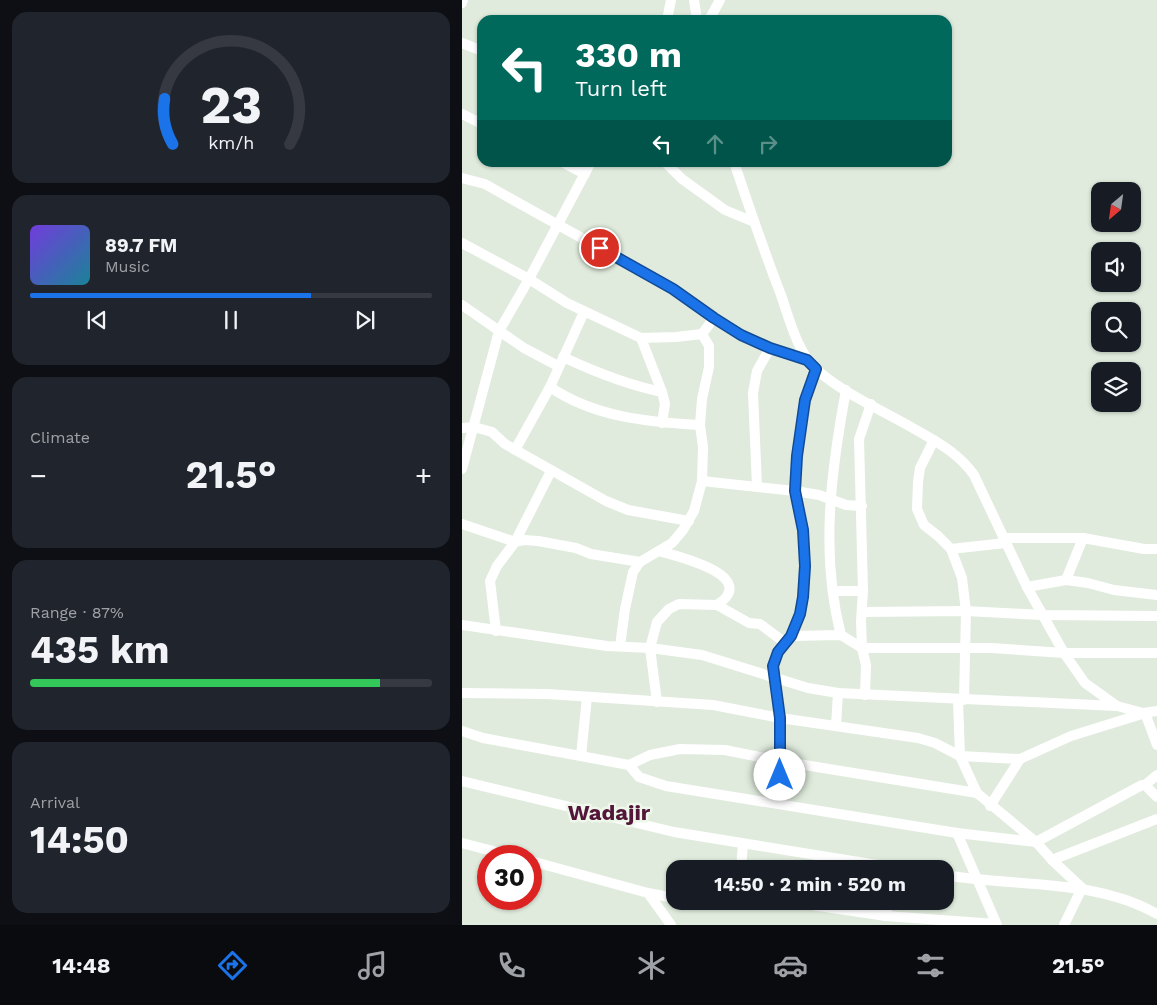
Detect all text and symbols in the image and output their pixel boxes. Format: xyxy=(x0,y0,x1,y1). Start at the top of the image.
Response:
text: 330 m xyxy=(575,34,682,76)
icon: left xyxy=(492,35,557,100)
text: 23 xyxy=(200,75,262,136)
text: Turn left xyxy=(575,76,667,101)
icon: left xyxy=(648,130,676,158)
icon: ahead xyxy=(701,130,729,158)
icon: right xyxy=(754,130,782,158)
text: km/h xyxy=(208,132,254,153)
north arrow xyxy=(1091,182,1141,232)
map controls xyxy=(1091,182,1141,412)
pin xyxy=(579,227,621,269)
text: 89.7 FM xyxy=(105,234,177,257)
icon: arrive xyxy=(586,234,614,262)
button: sound xyxy=(1091,242,1141,292)
text: Music xyxy=(105,257,150,276)
button: search xyxy=(1091,302,1141,352)
icon: previous xyxy=(83,306,111,334)
icon: pause xyxy=(217,306,245,334)
icon: next xyxy=(351,306,379,334)
button: layers xyxy=(1091,362,1141,412)
text: Climate xyxy=(30,428,90,447)
text: 21.5° xyxy=(185,453,277,497)
text: − xyxy=(30,459,47,492)
text: + xyxy=(415,459,432,492)
text: Range · 87% xyxy=(30,603,124,622)
text: 435 km xyxy=(30,628,170,672)
position arrow xyxy=(753,748,805,800)
text: Arrival xyxy=(30,793,80,812)
district label: Wadajir xyxy=(568,800,651,825)
text: 14:50 xyxy=(30,818,129,862)
speed limit sign: 30 xyxy=(477,845,542,910)
text: 14:50 · 2 min · 520 m xyxy=(714,873,906,896)
icon: directions xyxy=(215,948,250,983)
icon: music xyxy=(355,948,390,983)
icon: phone xyxy=(494,948,529,983)
icon: climate xyxy=(634,948,669,983)
icon: car xyxy=(773,948,808,983)
icon: filters xyxy=(913,948,948,983)
text: 14:48 xyxy=(52,953,111,978)
text: 21.5° xyxy=(1052,953,1105,978)

